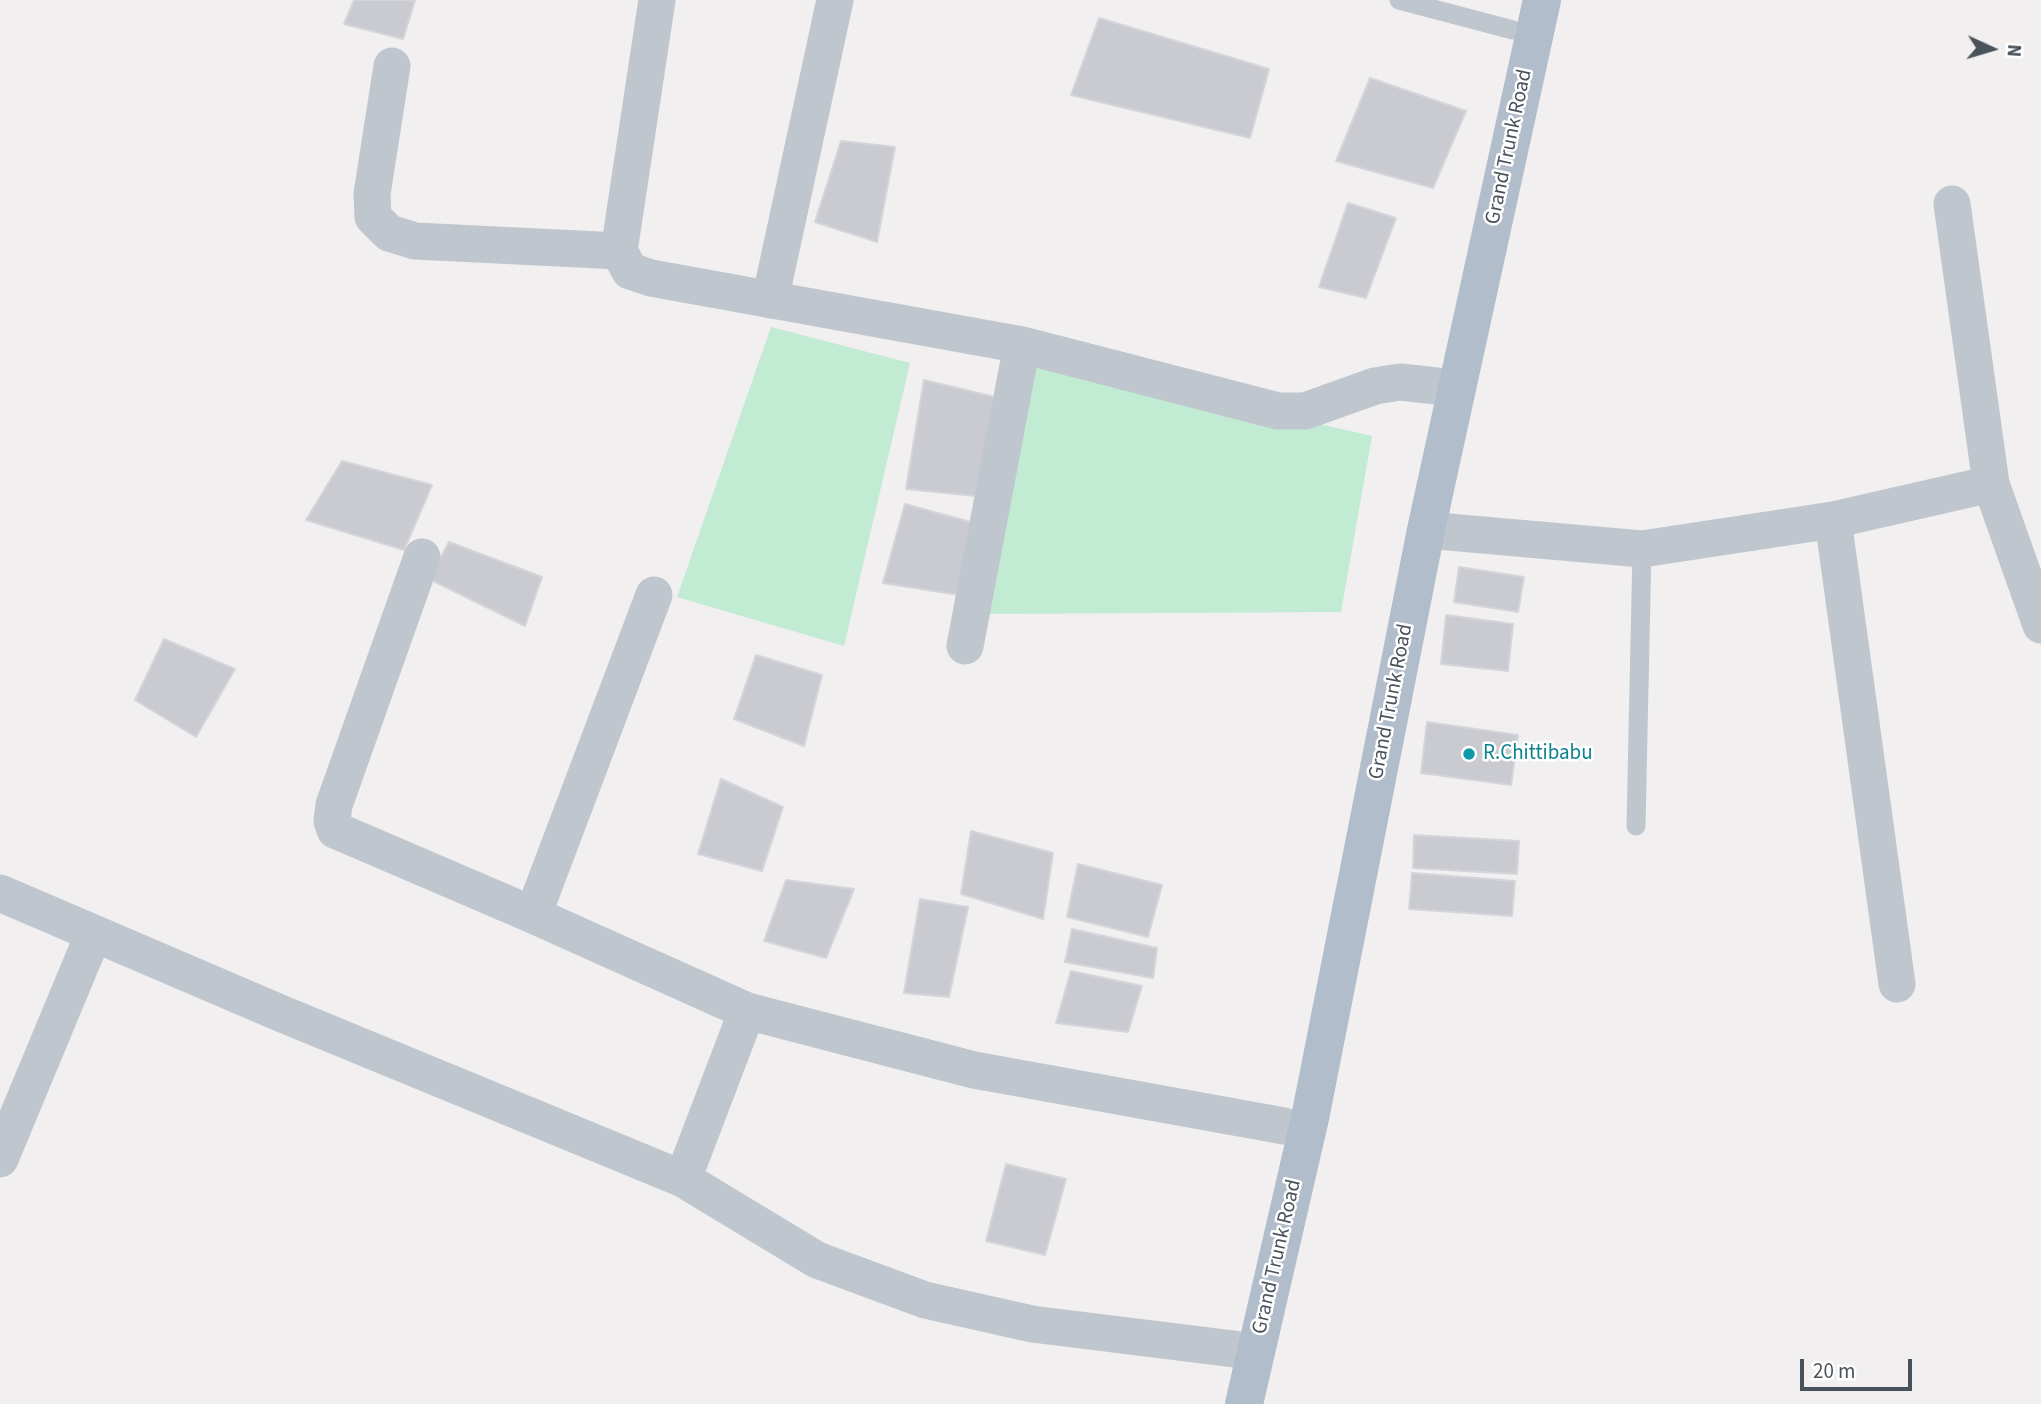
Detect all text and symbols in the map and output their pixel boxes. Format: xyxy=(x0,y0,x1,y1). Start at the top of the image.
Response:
north arrow xyxy=(1957,14,2027,84)
text: N xyxy=(2000,43,2027,58)
street label: Grand Trunk Road xyxy=(1481,67,1539,227)
street label: Grand Trunk Road xyxy=(1365,622,1419,782)
place label: R.Chittibabu xyxy=(1483,741,1593,767)
marker: R.Chittibabu xyxy=(1461,746,1477,762)
street label: Grand Trunk Road xyxy=(1248,1177,1308,1337)
scale bar xyxy=(1803,1344,1915,1388)
text: 20 m xyxy=(1813,1356,1855,1386)

